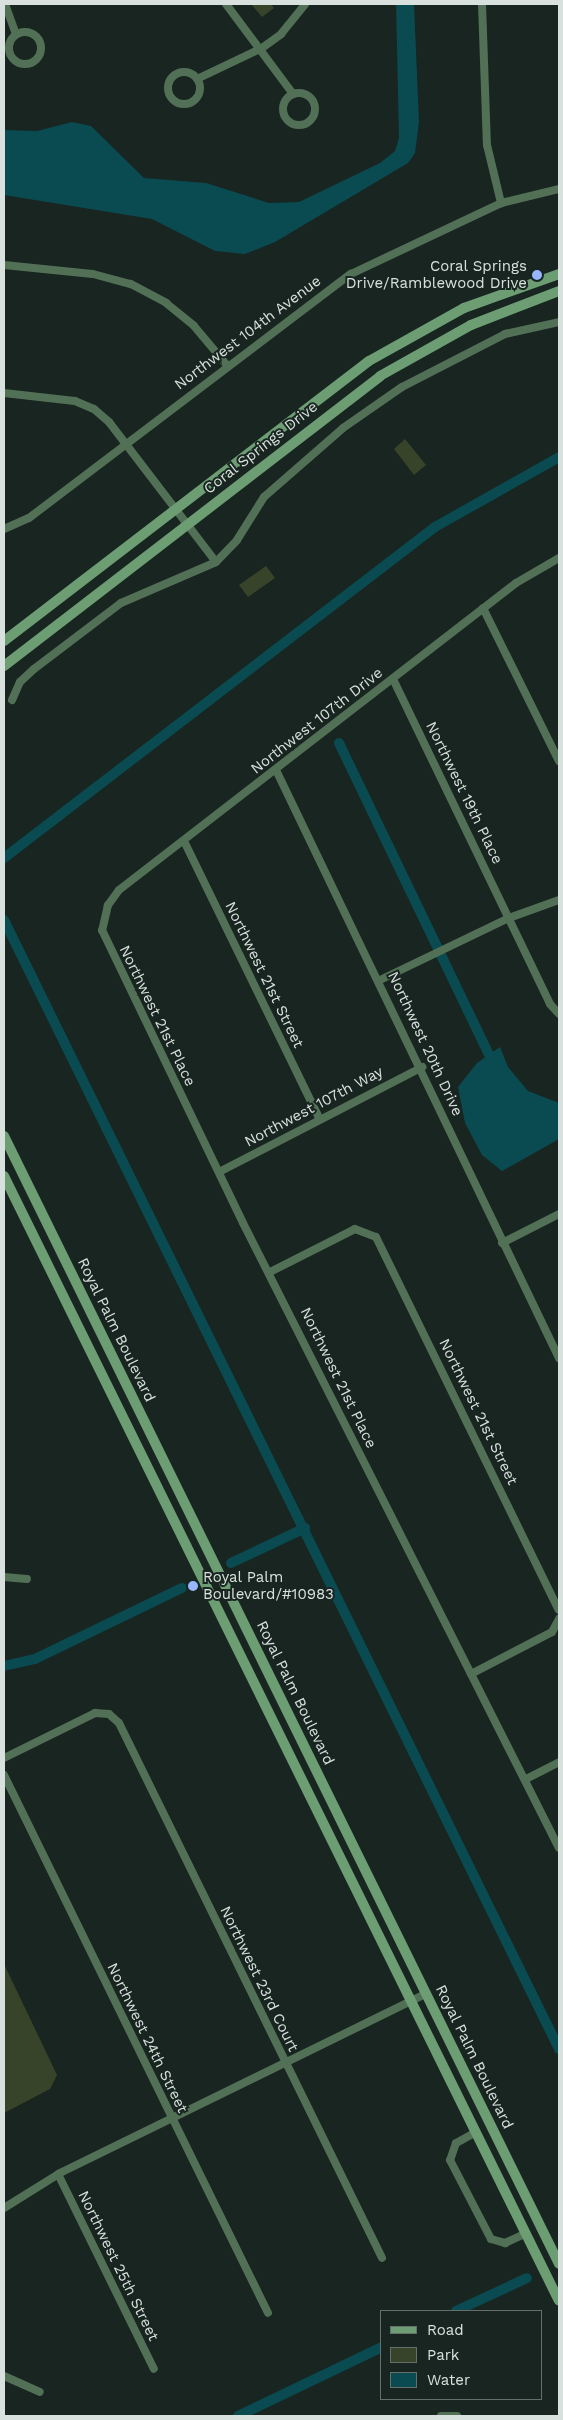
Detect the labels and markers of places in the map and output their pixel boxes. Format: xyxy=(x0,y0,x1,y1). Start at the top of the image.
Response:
place label: Coral Springs Drive/Ramblewood Drive xyxy=(346,257,527,292)
marker: Coral Springs Drive/Ramblewood Drive xyxy=(531,269,543,281)
place label: Royal Palm Boulevard/#10983 xyxy=(203,1568,334,1603)
marker: Royal Palm Boulevard/#10983 xyxy=(187,1580,199,1592)

